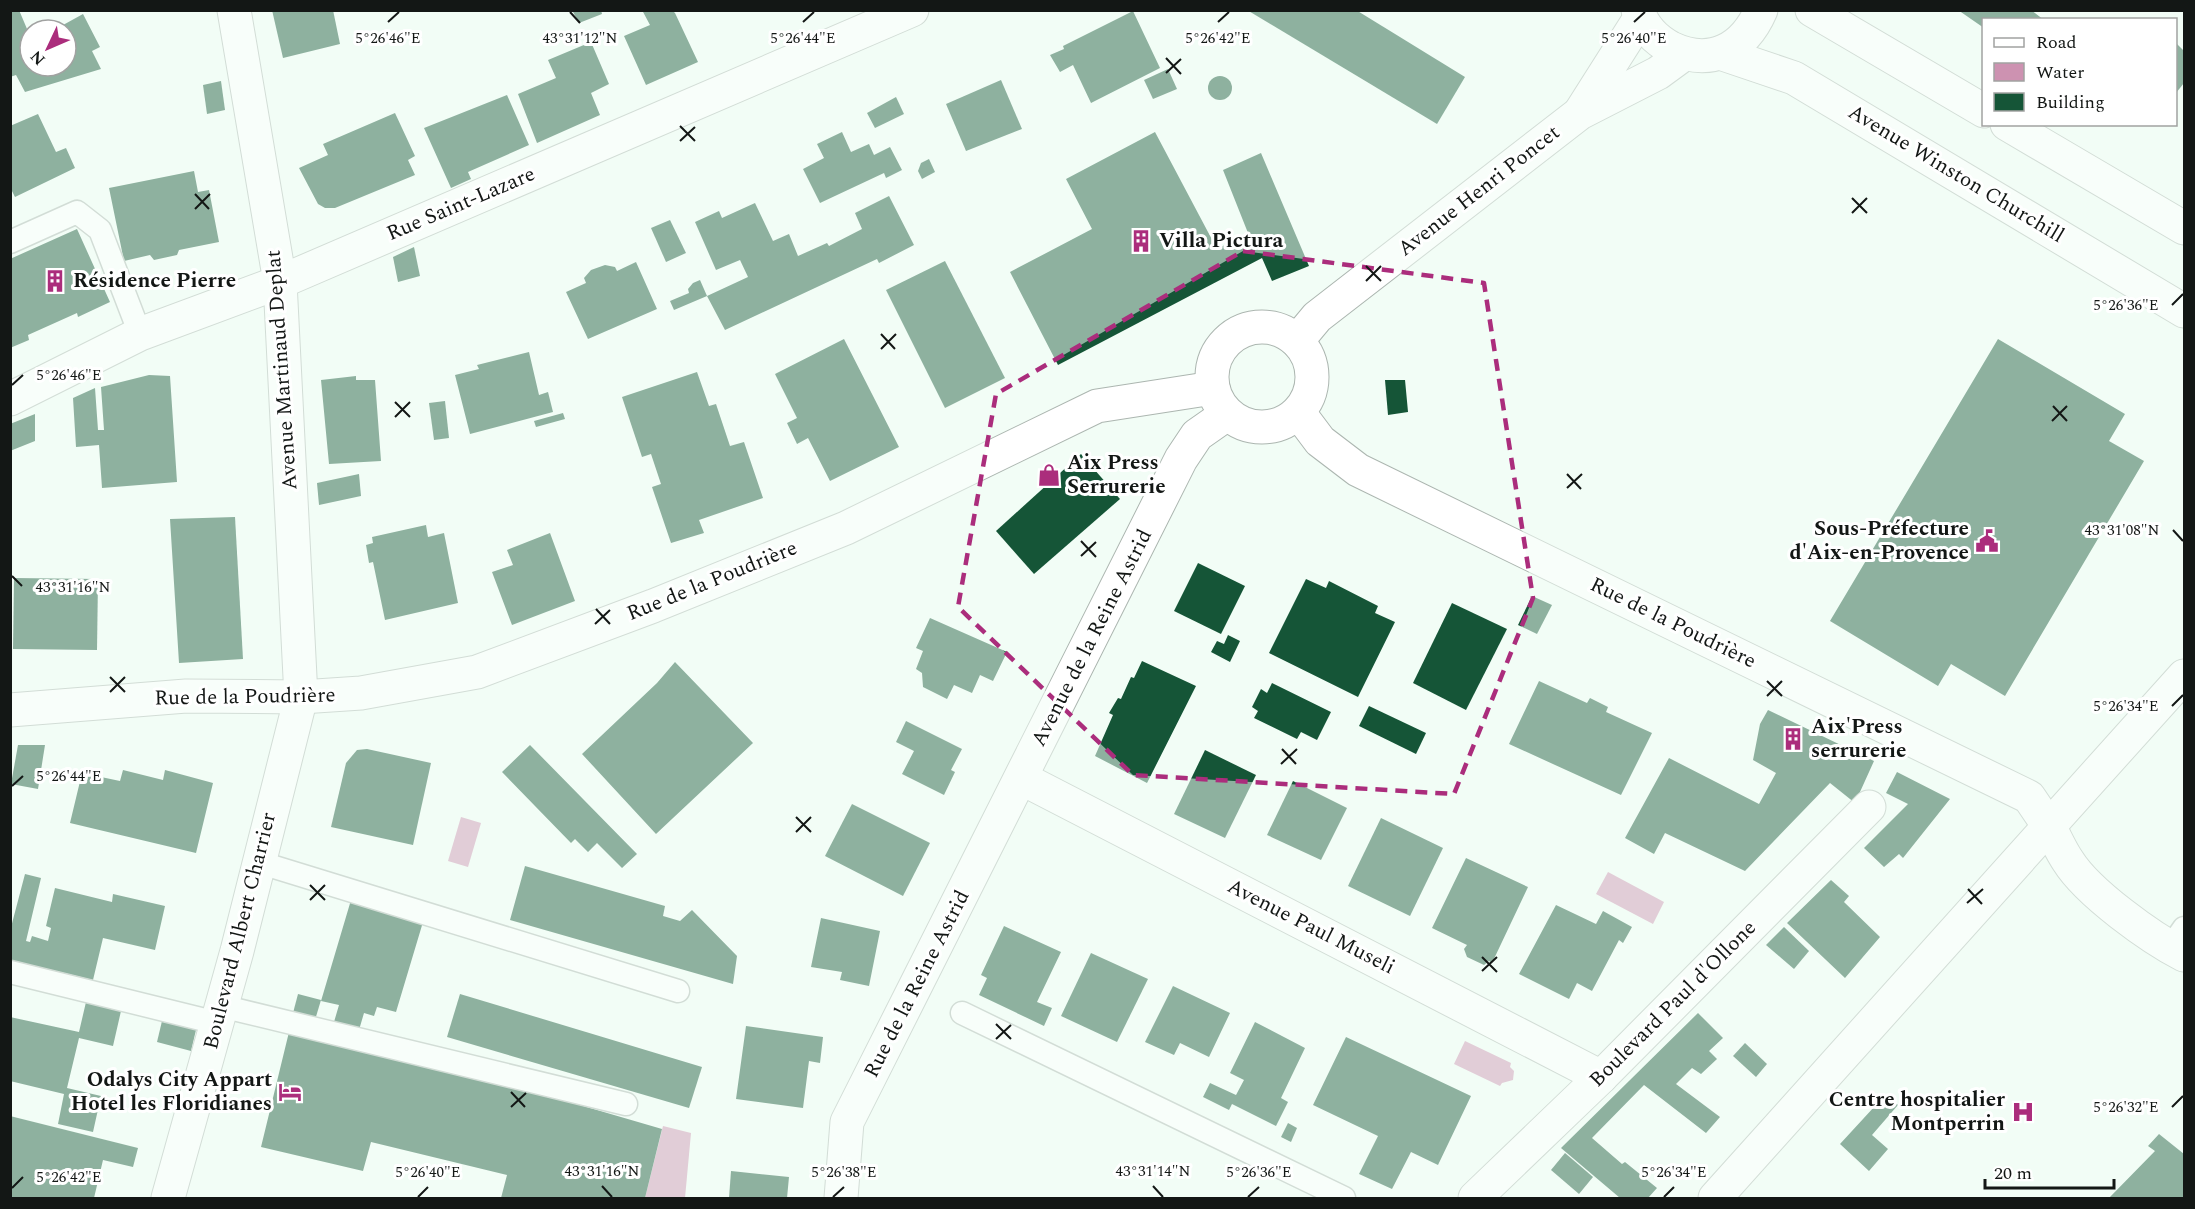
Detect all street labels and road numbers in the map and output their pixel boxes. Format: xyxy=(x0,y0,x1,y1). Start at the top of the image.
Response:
street label: Avenue Winston Churchill xyxy=(1842,97,2070,251)
street label: Avenue Henri Poncet xyxy=(1391,117,1567,265)
street label: Rue Saint-Lazare xyxy=(382,158,540,250)
street label: Avenue Martinaud Deplat xyxy=(258,249,306,491)
street label: Avenue de la Reine Astrid xyxy=(1023,524,1161,752)
street label: Rue de la Poudrière xyxy=(622,532,802,630)
street label: Rue de la Poudrière xyxy=(1584,569,1762,677)
street label: Rue de la Poudrière xyxy=(154,679,336,715)
street label: Boulevard Albert Charrier xyxy=(195,809,285,1053)
street label: Avenue Paul Museli xyxy=(1221,871,1401,983)
street label: Rue de la Reine Astrid xyxy=(856,885,978,1083)
street label: Boulevard Paul d'Ollone xyxy=(1582,913,1764,1095)

